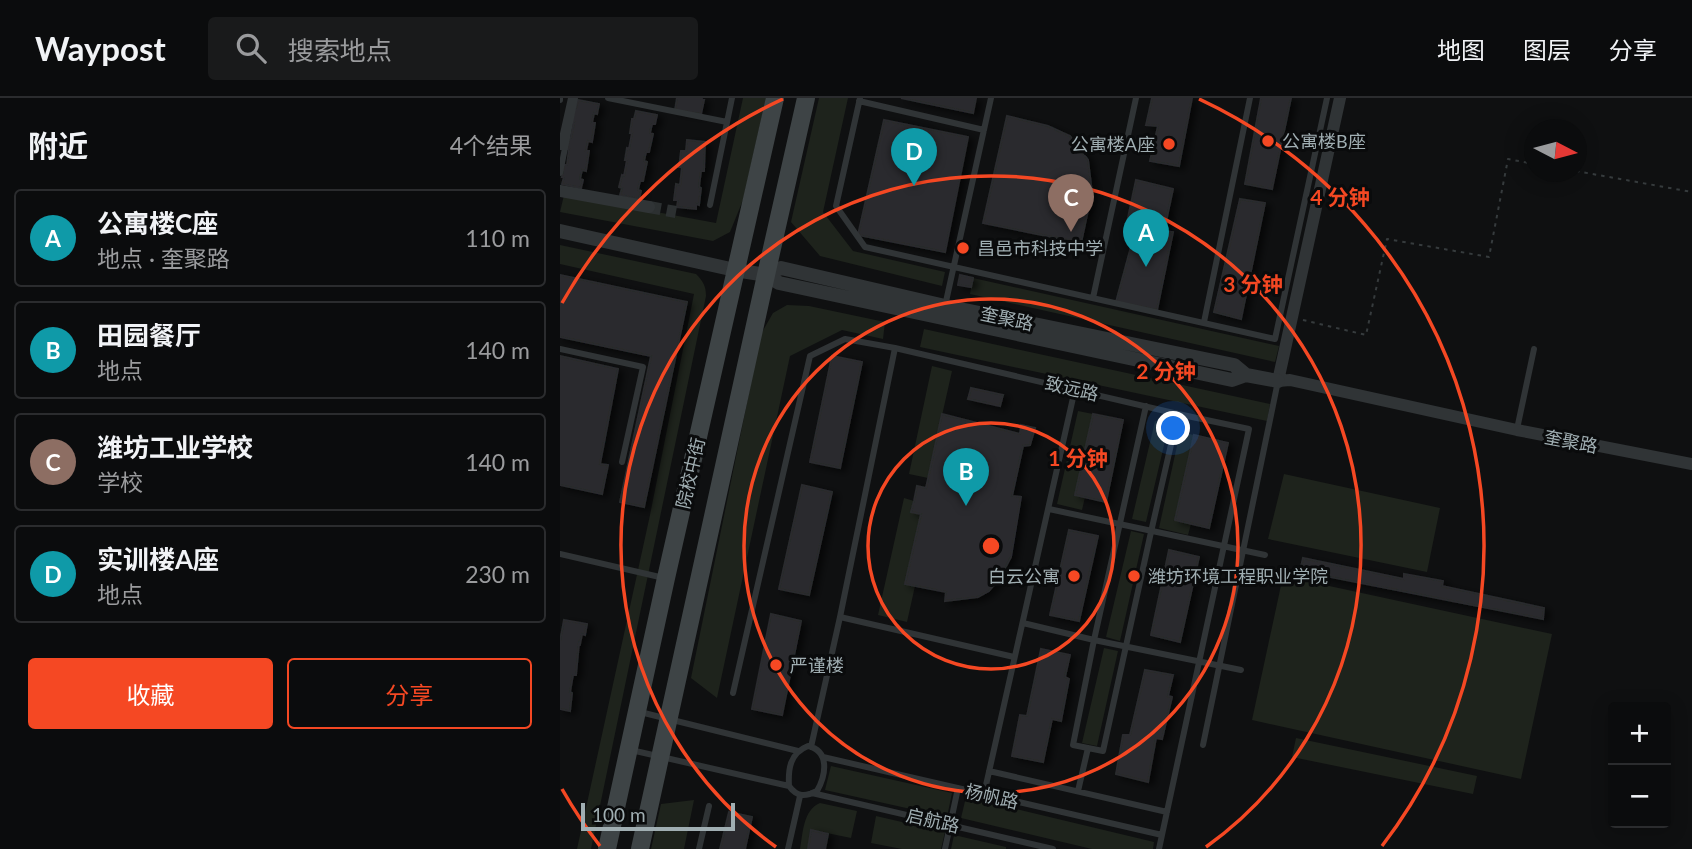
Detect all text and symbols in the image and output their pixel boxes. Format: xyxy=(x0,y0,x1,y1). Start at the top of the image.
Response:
search box xyxy=(208,17,698,80)
text: Waypost xyxy=(35,28,166,68)
icon: search xyxy=(232,29,270,67)
text: 搜索地点 xyxy=(288,34,392,66)
text: 地图 xyxy=(1437,35,1485,64)
text: 图层 xyxy=(1523,35,1571,64)
text: 分享 xyxy=(1609,35,1657,64)
north arrow xyxy=(1524,119,1587,182)
text: 附近 xyxy=(28,127,88,163)
pin: D xyxy=(891,128,937,186)
place label: 公寓楼B座 xyxy=(1282,130,1366,152)
text: 4个结果 xyxy=(450,131,532,159)
place label: 公寓楼A座 xyxy=(1071,133,1155,155)
marker: 公寓楼B座 xyxy=(1260,133,1276,149)
marker: 公寓楼A座 xyxy=(1161,136,1177,152)
pin: C xyxy=(1048,174,1094,232)
text: 4 分钟 xyxy=(1310,184,1370,209)
text: 公寓楼C座 xyxy=(97,207,218,239)
pin: A xyxy=(1123,209,1169,267)
text: A xyxy=(45,224,61,252)
text: 110 m xyxy=(465,224,530,252)
place label: 昌邑市科技中学 xyxy=(977,237,1103,259)
marker: 昌邑市科技中学 xyxy=(955,240,971,256)
text: 地点 · 奎聚路 xyxy=(97,244,230,272)
text: 3 分钟 xyxy=(1223,271,1283,296)
street label: 奎聚路 xyxy=(978,302,1036,334)
text: 田园餐厅 xyxy=(97,319,201,351)
text: B xyxy=(45,336,61,364)
text: 140 m xyxy=(465,336,530,364)
text: 地点 xyxy=(97,356,143,384)
text: 2 分钟 xyxy=(1136,358,1196,383)
street label: 致远路 xyxy=(1043,371,1101,405)
your location xyxy=(1156,411,1190,445)
street label: 奎聚路 xyxy=(1542,425,1600,457)
text: 潍坊工业学校 xyxy=(97,431,253,463)
street label: 院校中街 xyxy=(671,435,709,511)
text: 1 分钟 xyxy=(1048,445,1108,470)
text: C xyxy=(45,448,61,476)
text: 140 m xyxy=(465,448,530,476)
pin: B xyxy=(943,448,989,506)
text: 学校 xyxy=(97,468,143,496)
centre of rings xyxy=(979,534,1003,558)
text: 实训楼A座 xyxy=(97,543,219,575)
text: D xyxy=(44,560,62,588)
text: 230 m xyxy=(465,560,530,588)
place label: 白云公寓 xyxy=(988,565,1060,587)
place label: 潍坊环境工程职业学院 xyxy=(1148,565,1328,587)
marker: 白云公寓 xyxy=(1066,568,1082,584)
marker: 潍坊环境工程职业学院 xyxy=(1126,568,1142,584)
text: 地点 xyxy=(97,580,143,608)
place label: 严谨楼 xyxy=(790,654,844,676)
marker: 严谨楼 xyxy=(768,657,784,673)
button: 收藏 xyxy=(28,658,273,729)
button: 分享 xyxy=(287,658,532,729)
map controls xyxy=(1608,702,1671,828)
button: + xyxy=(1608,702,1671,765)
button: − xyxy=(1608,765,1671,828)
street label: 杨帆路 xyxy=(963,779,1021,813)
scale bar xyxy=(581,800,735,832)
text: 100 m xyxy=(592,803,646,826)
street label: 启航路 xyxy=(904,803,962,837)

